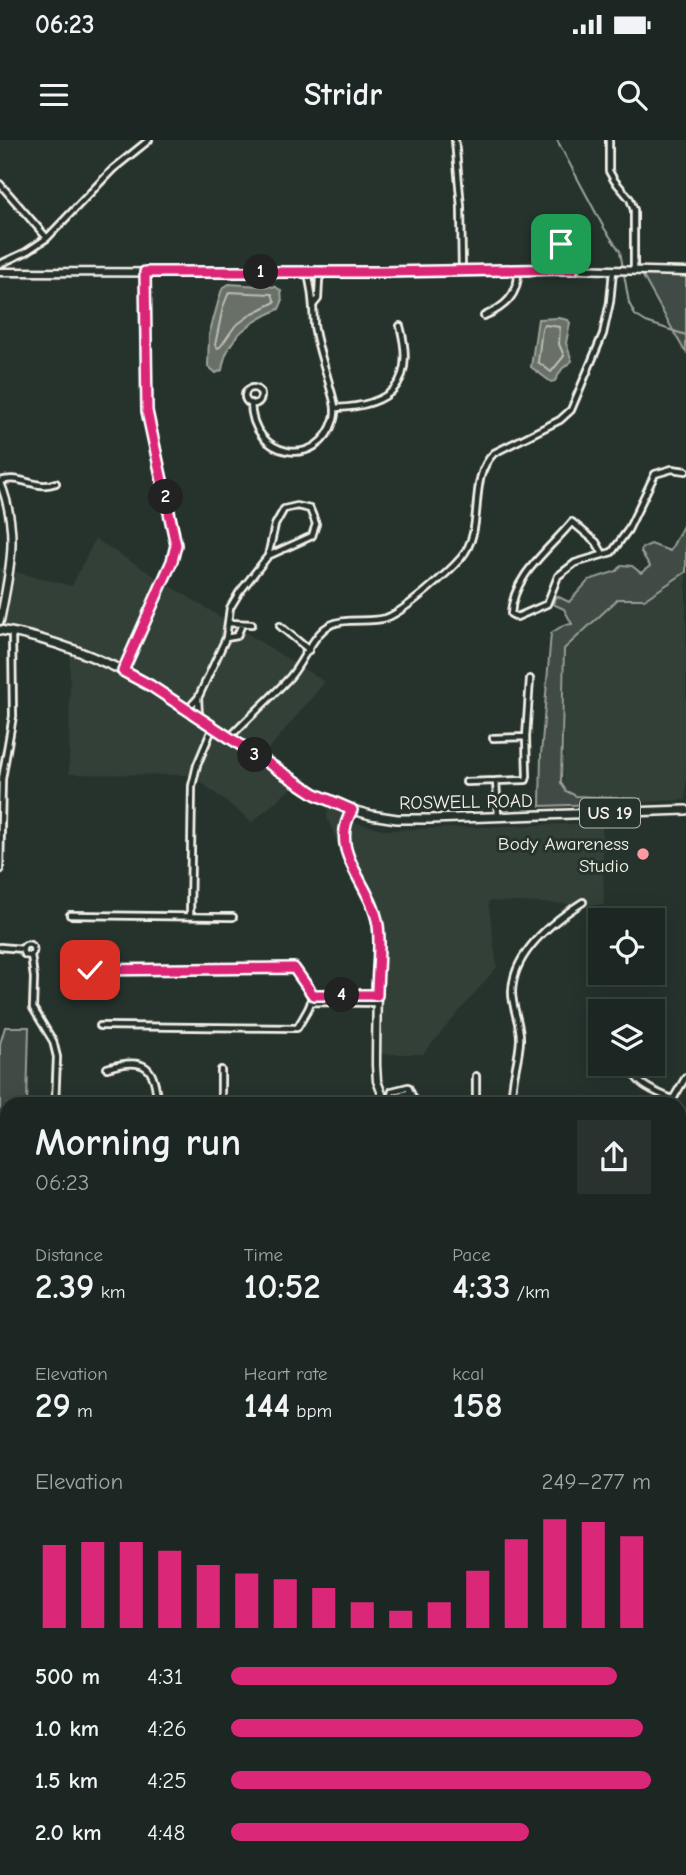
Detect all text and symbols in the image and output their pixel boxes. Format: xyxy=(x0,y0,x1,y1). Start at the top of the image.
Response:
text: 06:23 xyxy=(35,10,95,40)
icon: menu xyxy=(35,76,73,114)
text: Stridr xyxy=(304,76,382,113)
icon: search xyxy=(613,76,651,114)
pin xyxy=(531,214,591,274)
icon: arrive xyxy=(542,225,580,263)
pin: 1 xyxy=(244,254,278,290)
text: 1 xyxy=(257,260,264,282)
pin: 2 xyxy=(148,480,184,514)
text: 2 xyxy=(161,485,170,507)
pin: 3 xyxy=(238,738,272,772)
text: 3 xyxy=(250,743,259,765)
street label: ROSWELL ROAD xyxy=(399,790,533,814)
road number: US 19 xyxy=(580,798,640,828)
place label: Body Awareness Studio xyxy=(498,833,629,877)
marker: Body Awareness Studio xyxy=(635,846,651,862)
map controls xyxy=(588,908,665,1076)
button: locate xyxy=(588,908,665,985)
pin xyxy=(60,940,120,1000)
icon: check xyxy=(71,951,109,989)
pin: 4 xyxy=(324,978,360,1012)
text: 4 xyxy=(337,983,346,1005)
button: layers xyxy=(588,999,665,1076)
button: share xyxy=(577,1120,651,1194)
text: Morning run xyxy=(35,1121,241,1165)
text: 06:23 xyxy=(35,1169,89,1196)
text: Distance xyxy=(35,1244,103,1266)
text: Time xyxy=(244,1244,283,1266)
text: Pace xyxy=(452,1244,491,1266)
text: 2.39 xyxy=(35,1266,94,1307)
text: 10:52 xyxy=(244,1266,321,1307)
text: 4:33 xyxy=(452,1266,511,1307)
text: km xyxy=(94,1281,126,1303)
text: /km xyxy=(511,1281,550,1303)
text: Elevation xyxy=(35,1363,108,1385)
text: Heart rate xyxy=(244,1363,327,1385)
text: kcal xyxy=(452,1363,484,1385)
text: 29 xyxy=(35,1385,71,1426)
text: 144 xyxy=(244,1385,290,1426)
text: 158 xyxy=(452,1385,503,1426)
text: m xyxy=(71,1400,93,1422)
text: bpm xyxy=(290,1400,332,1422)
text: Elevation xyxy=(35,1468,123,1495)
text: 249–277 m xyxy=(541,1468,651,1495)
text: 500 m xyxy=(35,1663,100,1690)
text: 4:31 xyxy=(147,1663,183,1690)
text: 1.0 km xyxy=(35,1715,99,1742)
text: 4:26 xyxy=(147,1715,187,1742)
text: 1.5 km xyxy=(35,1767,98,1794)
text: 4:25 xyxy=(147,1767,187,1794)
text: 2.0 km xyxy=(35,1819,101,1846)
text: 4:48 xyxy=(147,1819,185,1846)

